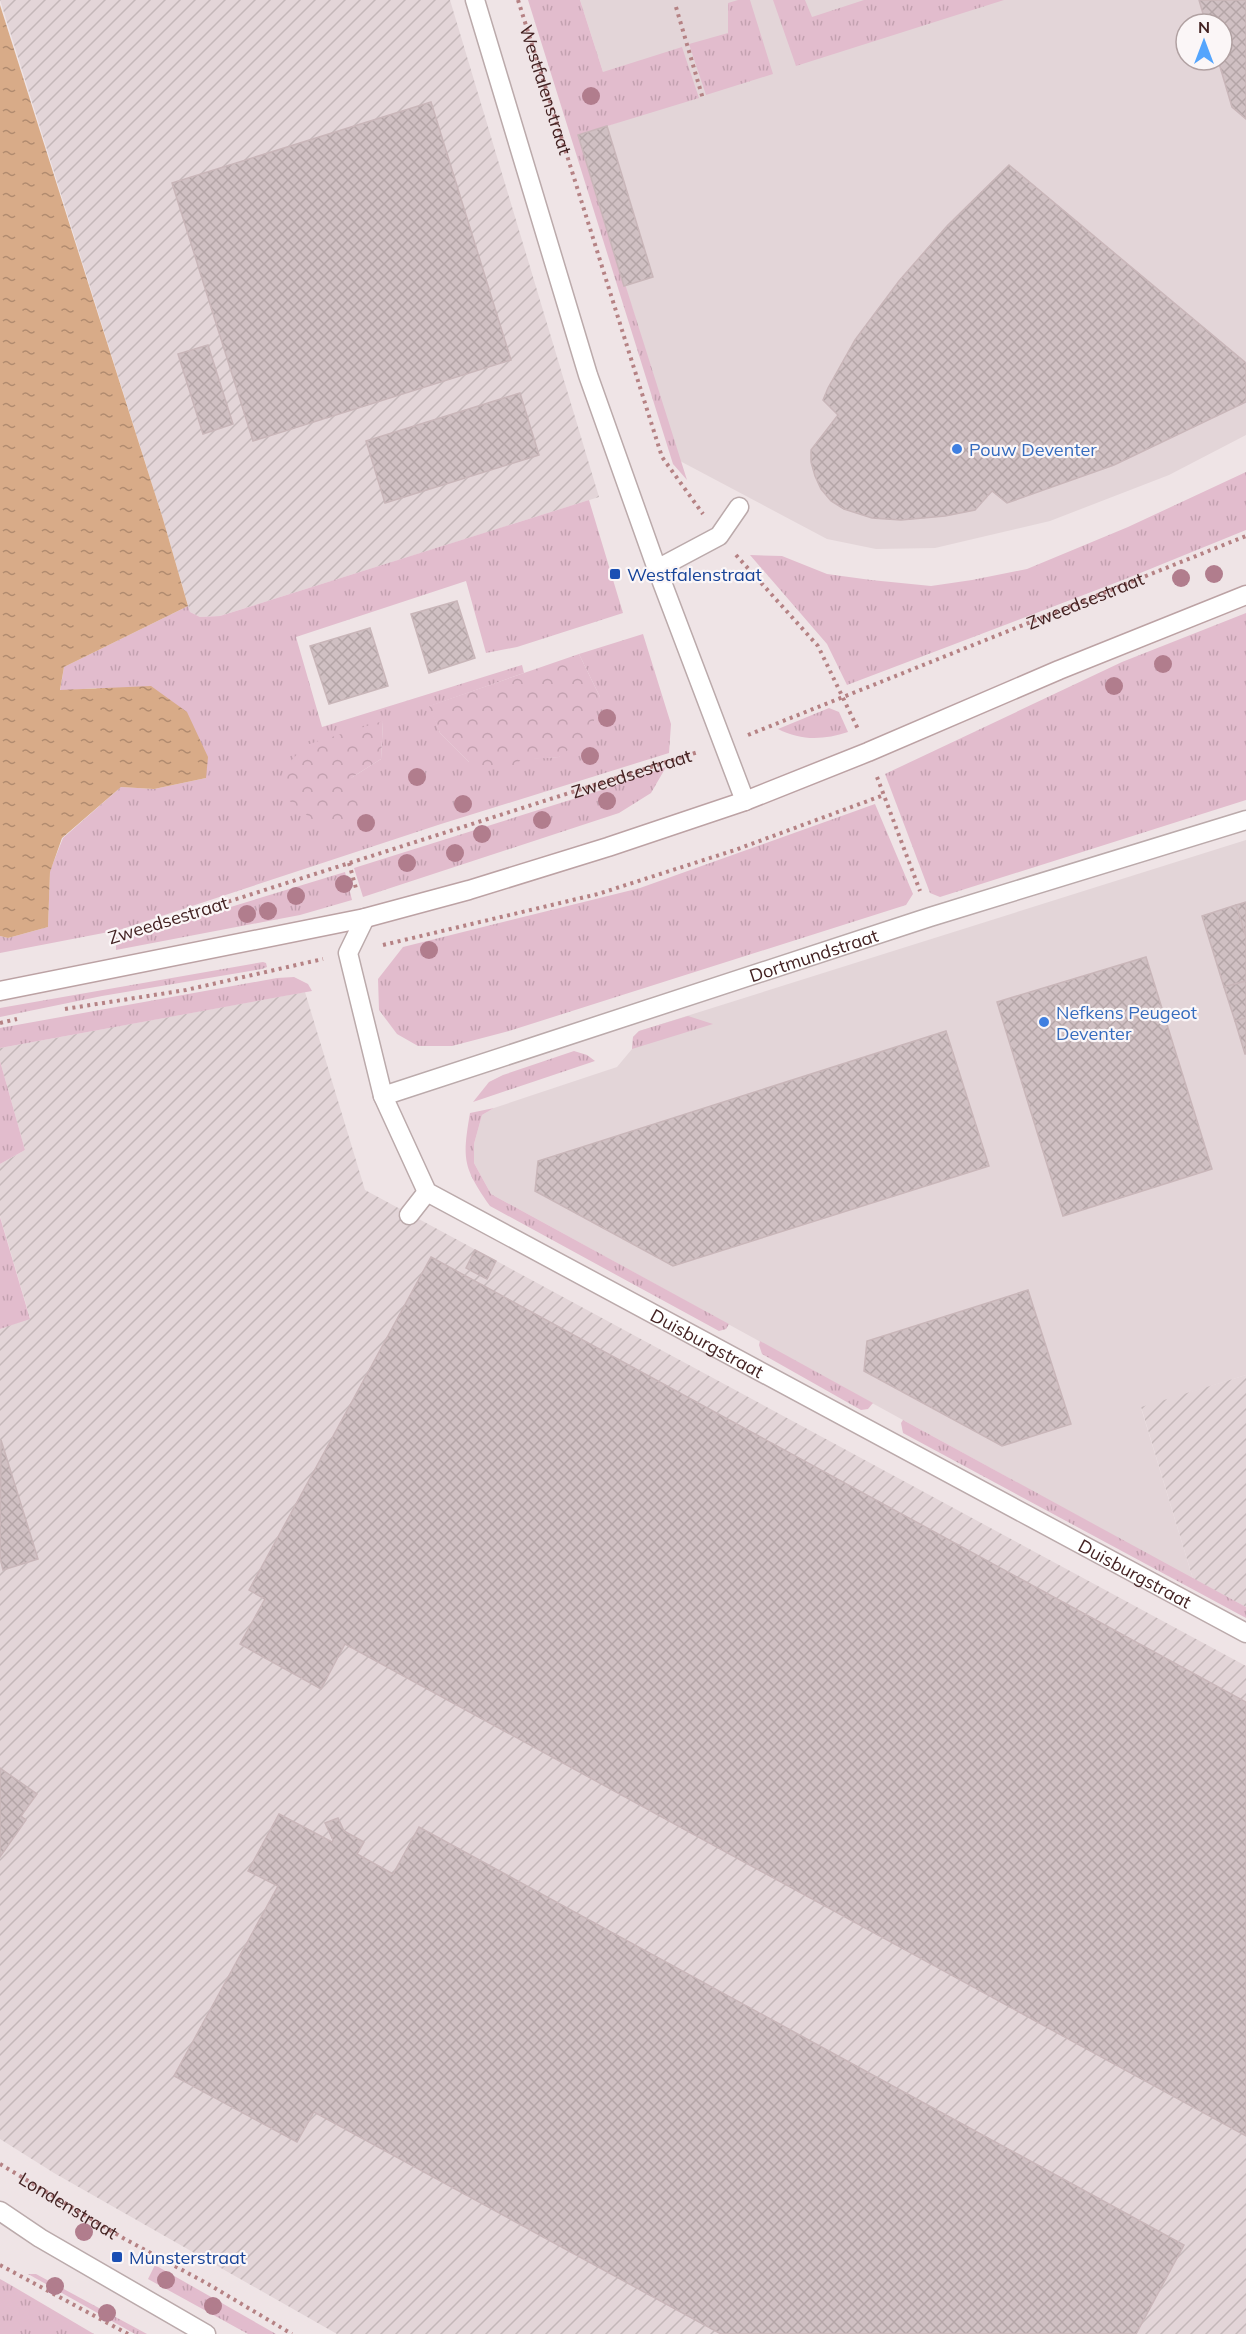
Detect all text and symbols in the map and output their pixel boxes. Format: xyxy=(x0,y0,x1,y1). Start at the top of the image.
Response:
north arrow xyxy=(1174,12,1234,72)
text: N xyxy=(1198,17,1210,37)
street label: Westfalenstraat xyxy=(515,22,577,157)
place label: Pouw Deventer xyxy=(969,438,1097,461)
marker: Pouw Deventer xyxy=(950,442,964,456)
place label: Westfalenstraat xyxy=(627,563,762,586)
marker: Westfalenstraat xyxy=(608,567,622,581)
street label: Zweedsestraat xyxy=(1023,567,1147,634)
street label: Zweedsestraat xyxy=(569,743,694,803)
street label: Zweedsestraat xyxy=(105,891,231,949)
street label: Dortmundstraat xyxy=(746,923,881,987)
place label: Nefkens Peugeot Deventer xyxy=(1056,1001,1197,1045)
marker: Nefkens Peugeot Deventer xyxy=(1037,1015,1051,1029)
street label: Duisburgstraat xyxy=(647,1303,768,1383)
street label: Duisburgstraat xyxy=(1075,1534,1196,1613)
street label: Londenstraat xyxy=(15,2167,122,2244)
place label: Munsterstraat xyxy=(129,2246,246,2269)
marker: Munsterstraat xyxy=(110,2250,124,2264)

